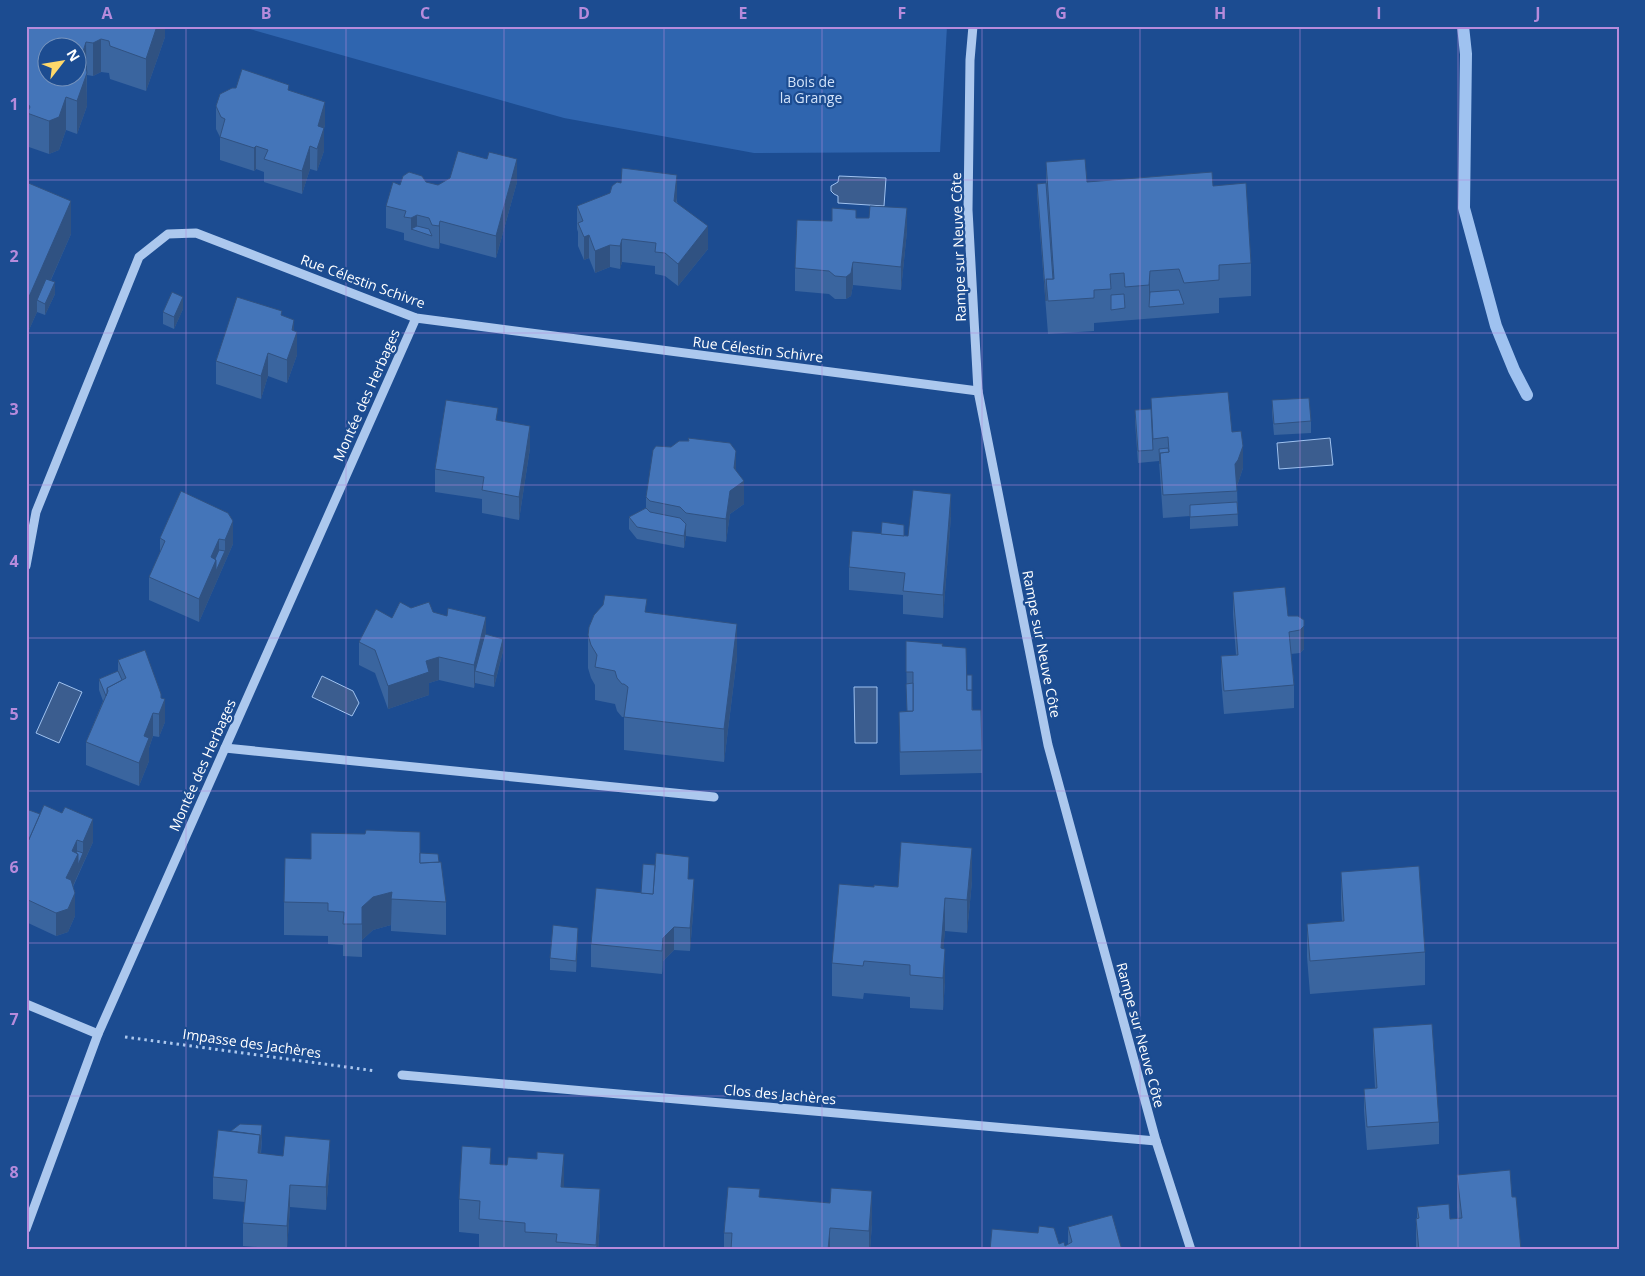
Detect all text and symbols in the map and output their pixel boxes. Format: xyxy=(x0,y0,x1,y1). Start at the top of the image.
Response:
text: A xyxy=(101,2,113,24)
text: B xyxy=(261,2,271,24)
text: C xyxy=(420,2,430,24)
text: D xyxy=(578,2,590,24)
text: E xyxy=(739,2,748,24)
text: F xyxy=(898,2,906,24)
text: G xyxy=(1055,2,1067,24)
text: H xyxy=(1214,2,1226,24)
text: I xyxy=(1376,2,1382,24)
text: J xyxy=(1533,2,1541,24)
north arrow xyxy=(38,38,88,88)
text: N xyxy=(62,45,85,65)
park label: Bois de la Grange xyxy=(780,72,842,107)
text: 1 xyxy=(9,93,19,115)
street label: Rampe sur Neuve Côte xyxy=(946,172,970,322)
text: 2 xyxy=(9,245,19,267)
street label: Rue Célestin Schivre xyxy=(298,250,428,312)
street label: Montée des Herbages xyxy=(328,325,404,464)
street label: Rue Célestin Schivre xyxy=(692,332,824,366)
text: 3 xyxy=(9,398,19,420)
text: 4 xyxy=(9,550,19,572)
street label: Rampe sur Neuve Côte xyxy=(1018,569,1066,719)
street label: Montée des Herbages xyxy=(164,695,240,834)
text: 5 xyxy=(9,703,19,725)
text: 6 xyxy=(9,856,19,878)
street label: Rampe sur Neuve Côte xyxy=(1112,960,1170,1110)
text: 7 xyxy=(9,1008,19,1030)
street label: Impasse des Jachères xyxy=(181,1024,323,1062)
street label: Clos des Jachères xyxy=(723,1080,837,1108)
text: 8 xyxy=(9,1161,19,1183)

